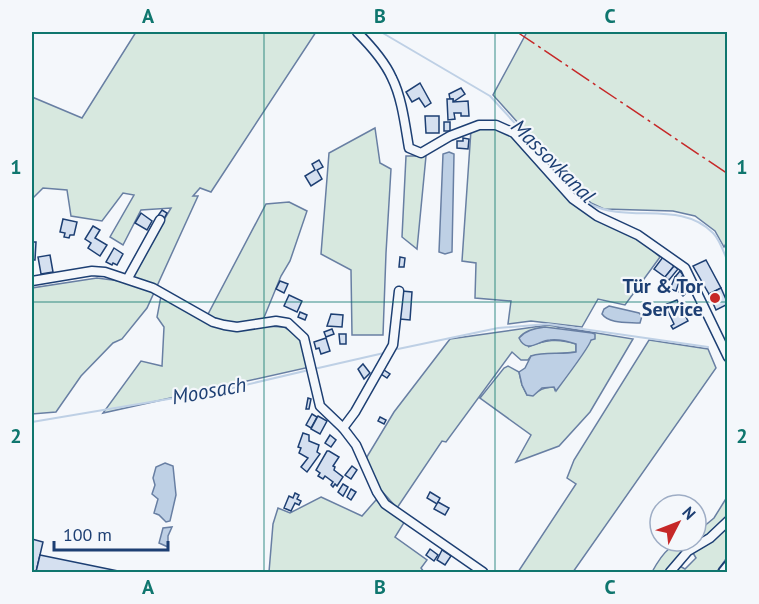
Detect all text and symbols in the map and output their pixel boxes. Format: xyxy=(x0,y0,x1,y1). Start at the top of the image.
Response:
text: A xyxy=(142,3,155,29)
text: B xyxy=(374,3,386,29)
text: C xyxy=(604,3,616,29)
water label: Massovkanal xyxy=(506,113,601,209)
text: 1 xyxy=(10,154,22,180)
text: 1 xyxy=(736,154,748,180)
place label: Tür & Tor Service xyxy=(623,273,703,322)
marker: Tür & Tor Service xyxy=(708,291,722,305)
water label: Moosach xyxy=(170,371,248,410)
text: 2 xyxy=(10,423,22,449)
text: 2 xyxy=(736,423,748,449)
north arrow xyxy=(648,493,708,553)
text: N xyxy=(678,502,700,524)
scale bar xyxy=(54,514,168,552)
text: 100 m xyxy=(63,523,112,546)
text: A xyxy=(142,574,155,600)
text: B xyxy=(374,574,386,600)
text: C xyxy=(604,574,616,600)

